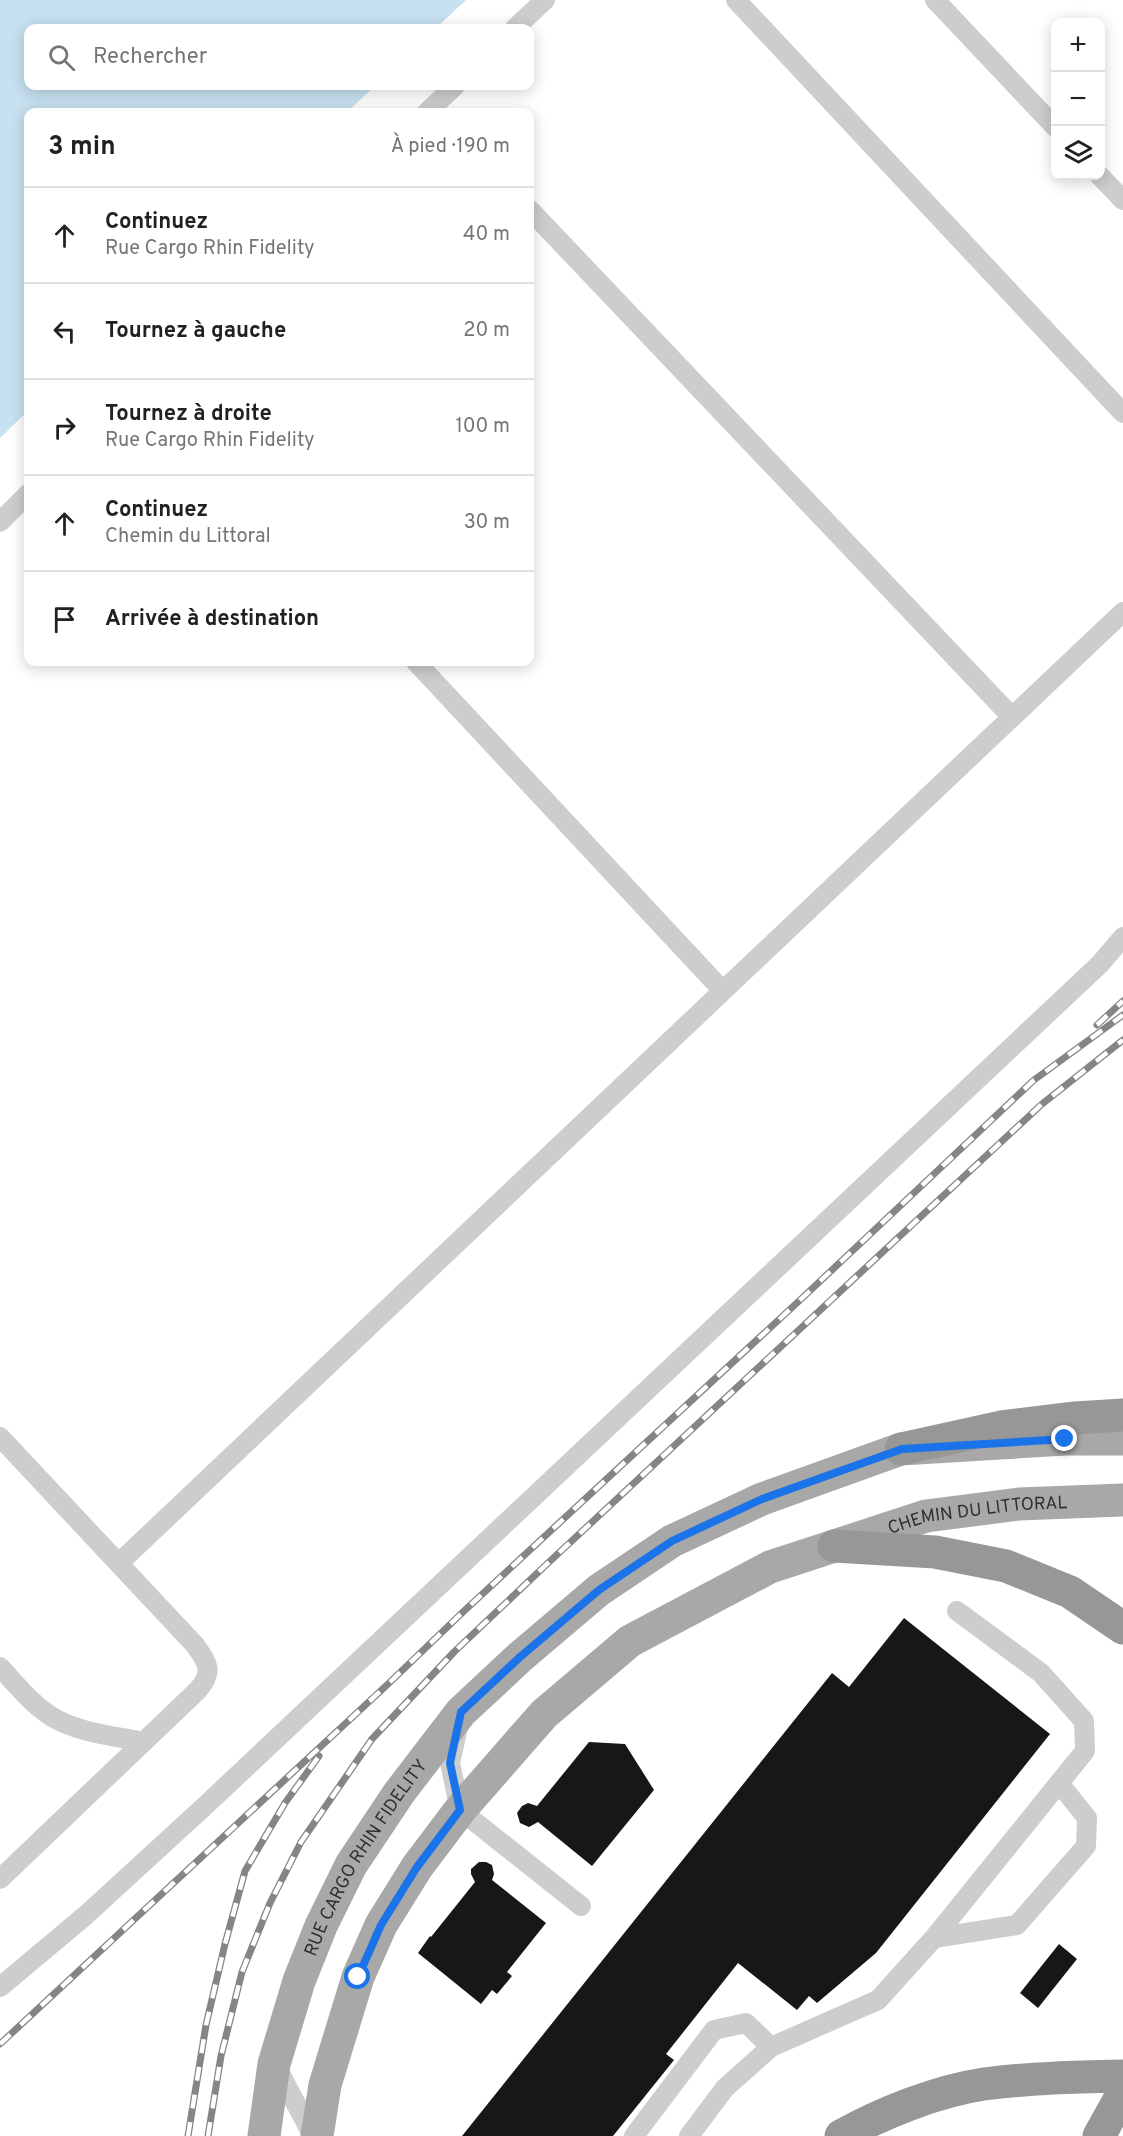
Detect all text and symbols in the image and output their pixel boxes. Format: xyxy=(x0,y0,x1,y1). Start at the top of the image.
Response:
map controls xyxy=(1051,18,1105,180)
button: + xyxy=(1051,18,1105,72)
search box xyxy=(24,24,534,90)
icon: search xyxy=(45,41,78,74)
text: Rechercher xyxy=(93,44,207,71)
button: − xyxy=(1051,72,1105,126)
button: layers xyxy=(1051,126,1105,180)
text: 3 min xyxy=(48,131,116,164)
text: À pied · 190 m xyxy=(391,134,510,160)
text: Continuez xyxy=(105,209,208,236)
icon: ahead xyxy=(48,219,81,252)
text: 40 m xyxy=(463,222,510,248)
text: Rue Cargo Rhin Fidelity xyxy=(105,236,315,262)
icon: left xyxy=(48,315,81,348)
text: Tournez à gauche xyxy=(105,318,286,345)
text: 20 m xyxy=(463,318,510,344)
text: Tournez à droite xyxy=(105,401,272,428)
icon: right xyxy=(48,411,81,444)
text: 100 m xyxy=(455,414,510,440)
text: Rue Cargo Rhin Fidelity xyxy=(105,428,315,454)
text: Continuez xyxy=(105,497,208,524)
icon: ahead xyxy=(48,507,81,540)
text: 30 m xyxy=(464,510,510,536)
text: Chemin du Littoral xyxy=(105,524,271,550)
icon: arrive xyxy=(48,603,81,636)
text: Arrivée à destination xyxy=(105,606,319,633)
route end xyxy=(1051,1425,1077,1451)
street label: CHEMIN DU LITTORAL xyxy=(885,1492,1068,1541)
street label: RUE CARGO RHIN FIDELITY xyxy=(300,1755,433,1960)
route start xyxy=(344,1963,370,1989)

